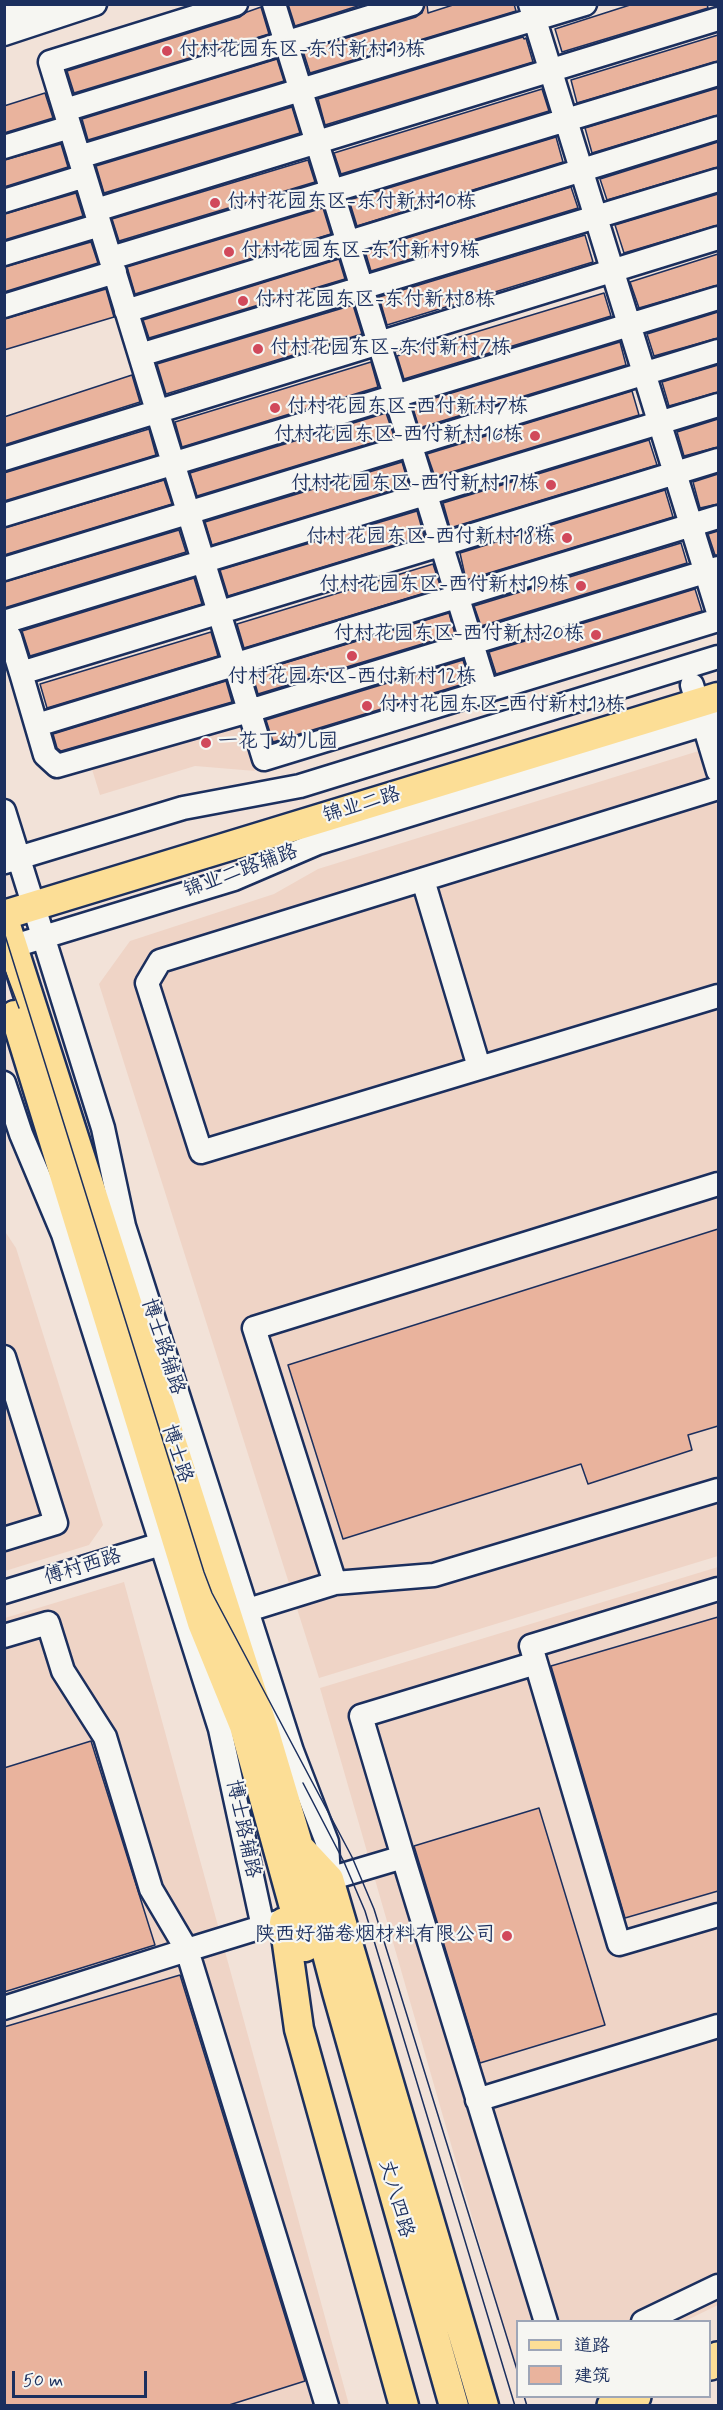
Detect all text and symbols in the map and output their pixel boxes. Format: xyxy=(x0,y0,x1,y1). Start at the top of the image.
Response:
place label: 付村花园东区-东付新村13栋 xyxy=(179,39,425,63)
marker: 付村花园东区-东付新村13栋 xyxy=(160,44,174,58)
place label: 付村花园东区-东付新村10栋 xyxy=(227,191,476,215)
marker: 付村花园东区-东付新村10栋 xyxy=(208,196,222,210)
place label: 付村花园东区-东付新村9栋 xyxy=(241,240,480,264)
marker: 付村花园东区-东付新村9栋 xyxy=(222,245,236,259)
place label: 付村花园东区-东付新村8栋 xyxy=(255,289,495,313)
marker: 付村花园东区-东付新村8栋 xyxy=(236,294,250,308)
place label: 付村花园东区-东付新村7栋 xyxy=(270,337,511,361)
marker: 付村花园东区-东付新村7栋 xyxy=(251,342,265,356)
place label: 付村花园东区-西付新村7栋 xyxy=(287,396,528,420)
marker: 付村花园东区-西付新村7栋 xyxy=(268,401,282,415)
place label: 付村花园东区-西付新村16栋 xyxy=(274,424,523,448)
marker: 付村花园东区-西付新村16栋 xyxy=(528,429,542,443)
place label: 付村花园东区-西付新村17栋 xyxy=(291,473,539,497)
marker: 付村花园东区-西付新村17栋 xyxy=(544,478,558,492)
place label: 付村花园东区-西付新村18栋 xyxy=(306,526,555,550)
marker: 付村花园东区-西付新村18栋 xyxy=(560,531,574,545)
place label: 付村花园东区-西付新村19栋 xyxy=(319,574,569,598)
marker: 付村花园东区-西付新村19栋 xyxy=(574,579,588,593)
place label: 付村花园东区-西付新村20栋 xyxy=(334,623,584,647)
marker: 付村花园东区-西付新村20栋 xyxy=(589,628,603,642)
marker: 付村花园东区-西付新村12栋 xyxy=(345,649,359,663)
place label: 付村花园东区-西付新村12栋 xyxy=(228,666,476,690)
place label: 付村花园东区-西付新村13栋 xyxy=(379,694,625,718)
marker: 付村花园东区-西付新村13栋 xyxy=(360,699,374,713)
place label: 一花丁幼儿园 xyxy=(218,731,338,755)
marker: 一花丁幼儿园 xyxy=(199,736,213,750)
street label: 锦业二路 xyxy=(320,783,404,829)
street label: 锦业二路辅路 xyxy=(181,840,301,904)
street label: 博士路辅路 xyxy=(135,1296,189,1398)
street label: 博士路 xyxy=(155,1422,197,1486)
street label: 傅村西路 xyxy=(41,1545,125,1591)
street label: 博士路辅路 xyxy=(220,1778,264,1880)
place label: 陕西好猫卷烟材料有限公司 xyxy=(255,1924,495,1948)
marker: 陕西好猫卷烟材料有限公司 xyxy=(500,1929,514,1943)
street label: 丈八四路 xyxy=(372,2157,418,2241)
legend xyxy=(516,2320,711,2398)
text: 道路 xyxy=(574,2334,610,2358)
scale bar xyxy=(15,2359,150,2397)
text: 建筑 xyxy=(574,2364,610,2388)
text: 50 m xyxy=(23,2369,63,2393)

